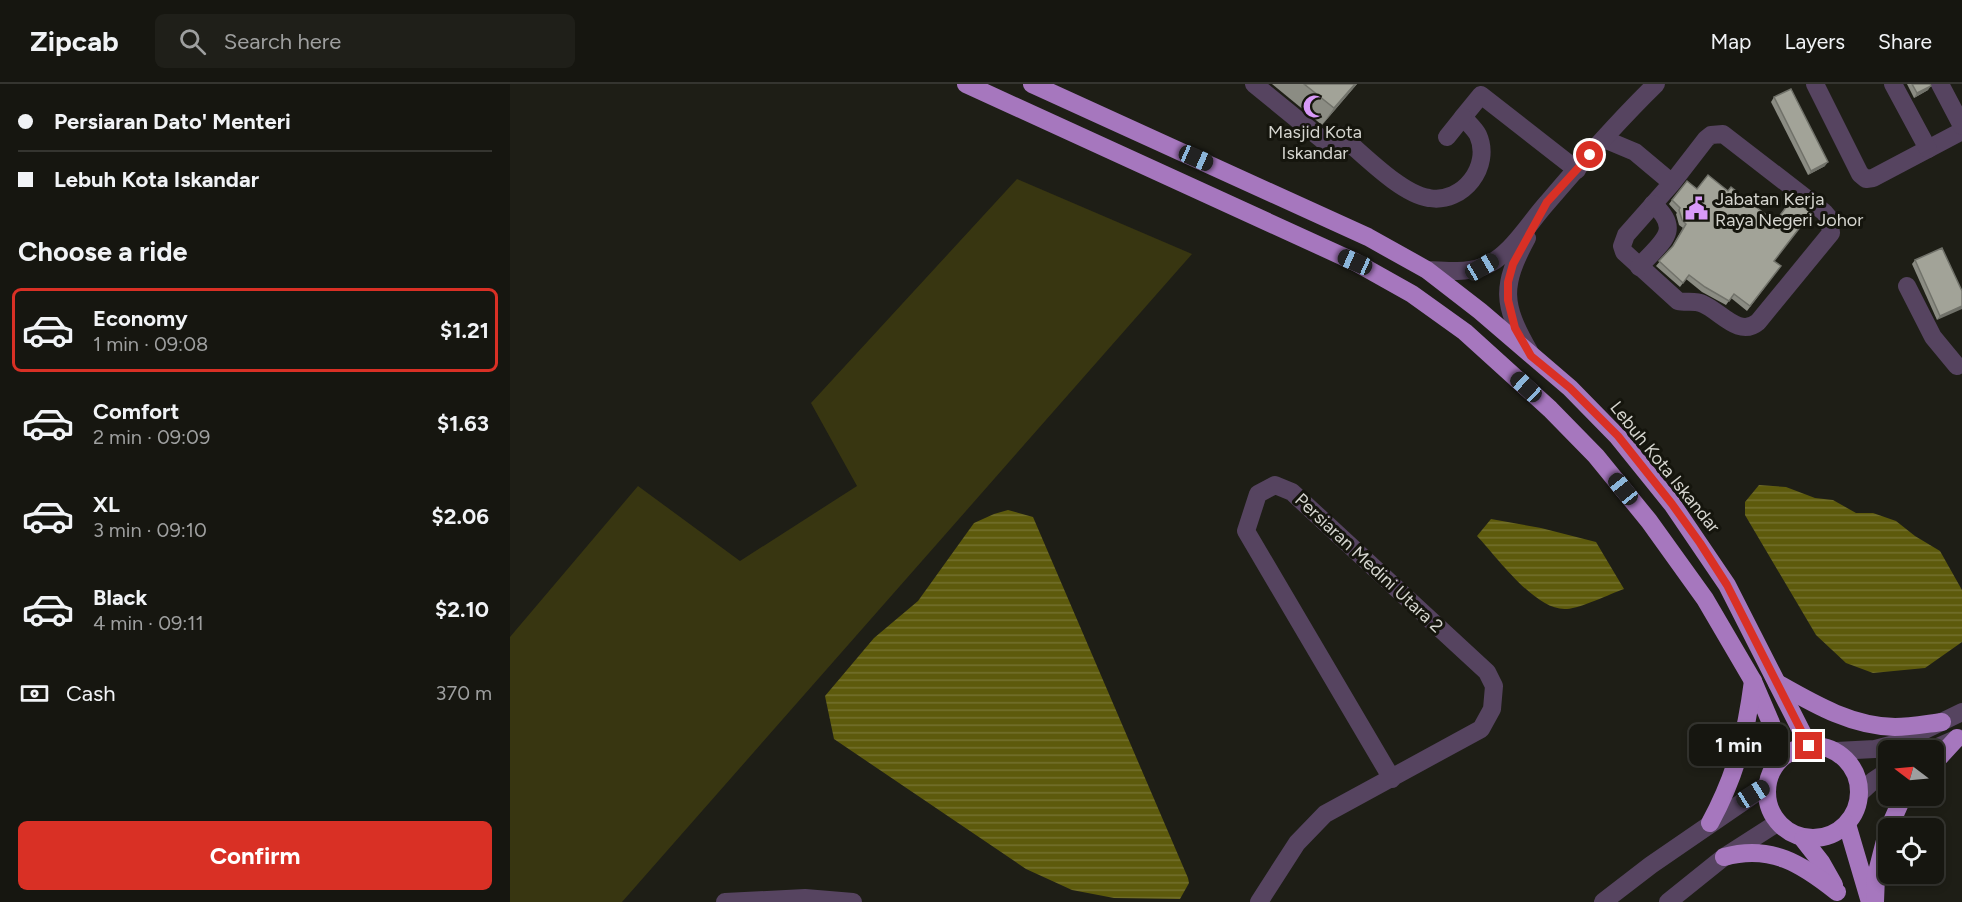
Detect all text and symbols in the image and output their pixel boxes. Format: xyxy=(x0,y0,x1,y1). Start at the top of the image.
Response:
search box xyxy=(155,14,575,68)
text: Zipcab xyxy=(30,24,119,58)
icon: search xyxy=(176,25,209,58)
text: Search here xyxy=(224,28,341,55)
text: Map xyxy=(1711,29,1751,54)
text: Layers xyxy=(1784,29,1845,54)
text: Share xyxy=(1878,29,1932,54)
mosque icon: Masjid Kota Iskandar xyxy=(1302,93,1328,119)
text: Persiaran Dato' Menteri xyxy=(54,108,291,135)
place label: Masjid Kota Iskandar xyxy=(1268,121,1362,164)
route start xyxy=(1576,141,1603,168)
car xyxy=(1176,142,1216,174)
text: Lebuh Kota Iskandar xyxy=(54,166,259,193)
place label: Jabatan Kerja Raya Negeri Johor xyxy=(1715,188,1863,231)
public building icon: Jabatan Kerja Raya Negeri Johor xyxy=(1684,196,1710,222)
text: Choose a ride xyxy=(18,235,187,268)
car xyxy=(1335,246,1375,278)
car xyxy=(1462,250,1502,284)
icon: car xyxy=(21,303,75,357)
text: Economy xyxy=(93,305,188,332)
text: $1.21 xyxy=(440,317,489,344)
text: 1 min · 09:08 xyxy=(93,332,208,356)
car xyxy=(1507,368,1545,406)
icon: car xyxy=(21,396,75,450)
street label: Lebuh Kota Iskandar xyxy=(1605,397,1725,537)
text: Comfort xyxy=(93,398,179,425)
text: $1.63 xyxy=(437,410,489,437)
text: 2 min · 09:09 xyxy=(93,425,210,449)
car xyxy=(1605,469,1641,509)
icon: car xyxy=(21,489,75,543)
street label: Persiaran Medini Utara 2 xyxy=(1290,489,1448,637)
text: XL xyxy=(93,491,120,518)
text: $2.06 xyxy=(432,503,489,530)
text: 3 min · 09:10 xyxy=(93,518,207,542)
icon: car xyxy=(21,582,75,636)
text: Black xyxy=(93,584,147,611)
text: $2.10 xyxy=(435,596,489,623)
text: 4 min · 09:11 xyxy=(93,611,204,635)
icon: cash xyxy=(18,677,51,710)
text: Cash xyxy=(66,680,116,707)
text: 370 m xyxy=(436,681,492,705)
callout: 1 min xyxy=(1689,725,1788,767)
route end xyxy=(1795,732,1822,759)
text: 1 min xyxy=(1715,733,1762,757)
north arrow xyxy=(1878,740,1944,806)
map controls xyxy=(1878,740,1944,884)
car xyxy=(1733,777,1773,811)
button: locate xyxy=(1878,818,1944,884)
button: Confirm xyxy=(18,821,492,890)

